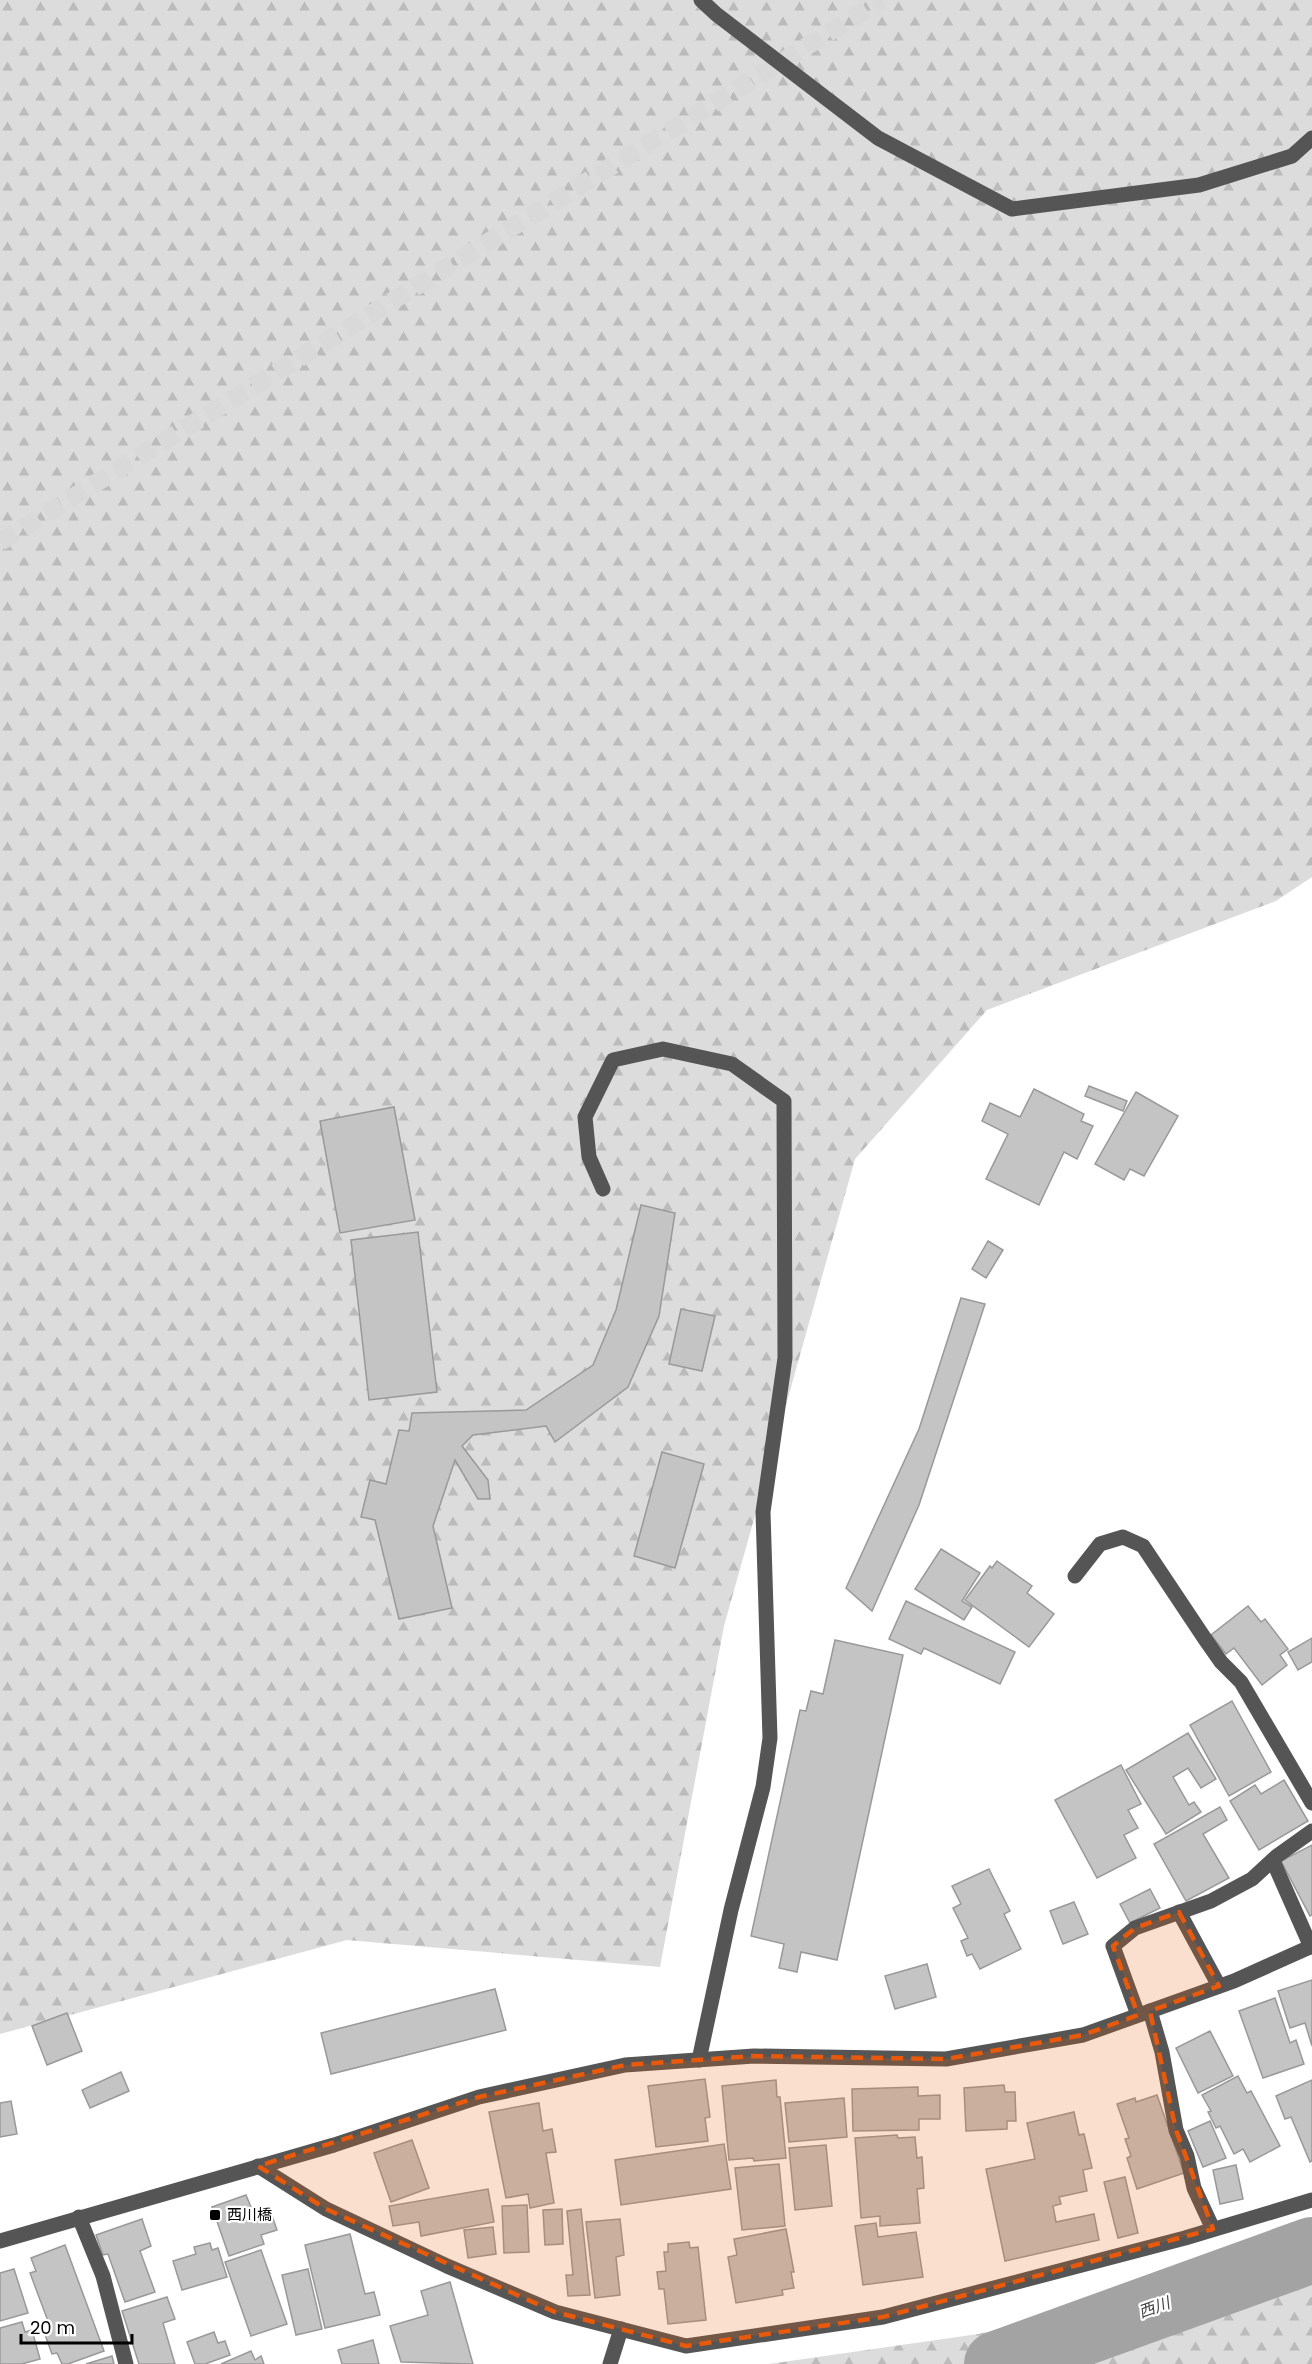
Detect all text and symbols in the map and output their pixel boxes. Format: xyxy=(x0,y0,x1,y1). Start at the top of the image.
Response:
place label: 西川橋 xyxy=(227,2204,272,2225)
marker: 西川橋 xyxy=(208,2208,222,2222)
water label: 西川 xyxy=(1135,2291,1175,2324)
scale bar xyxy=(21,2307,132,2345)
text: 20 m xyxy=(30,2315,75,2340)

